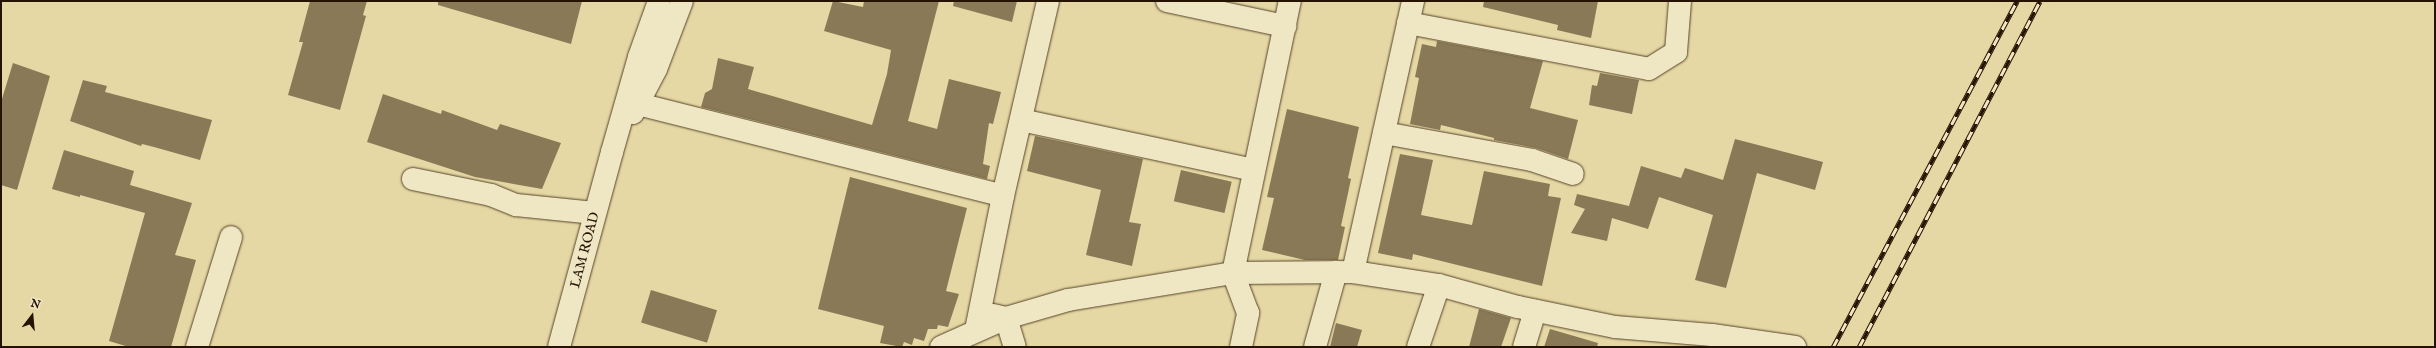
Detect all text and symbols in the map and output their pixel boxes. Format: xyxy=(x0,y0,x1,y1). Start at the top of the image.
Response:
street label: LAM ROAD xyxy=(567,210,603,290)
north arrow xyxy=(12,296,52,336)
text: N xyxy=(29,296,42,313)

